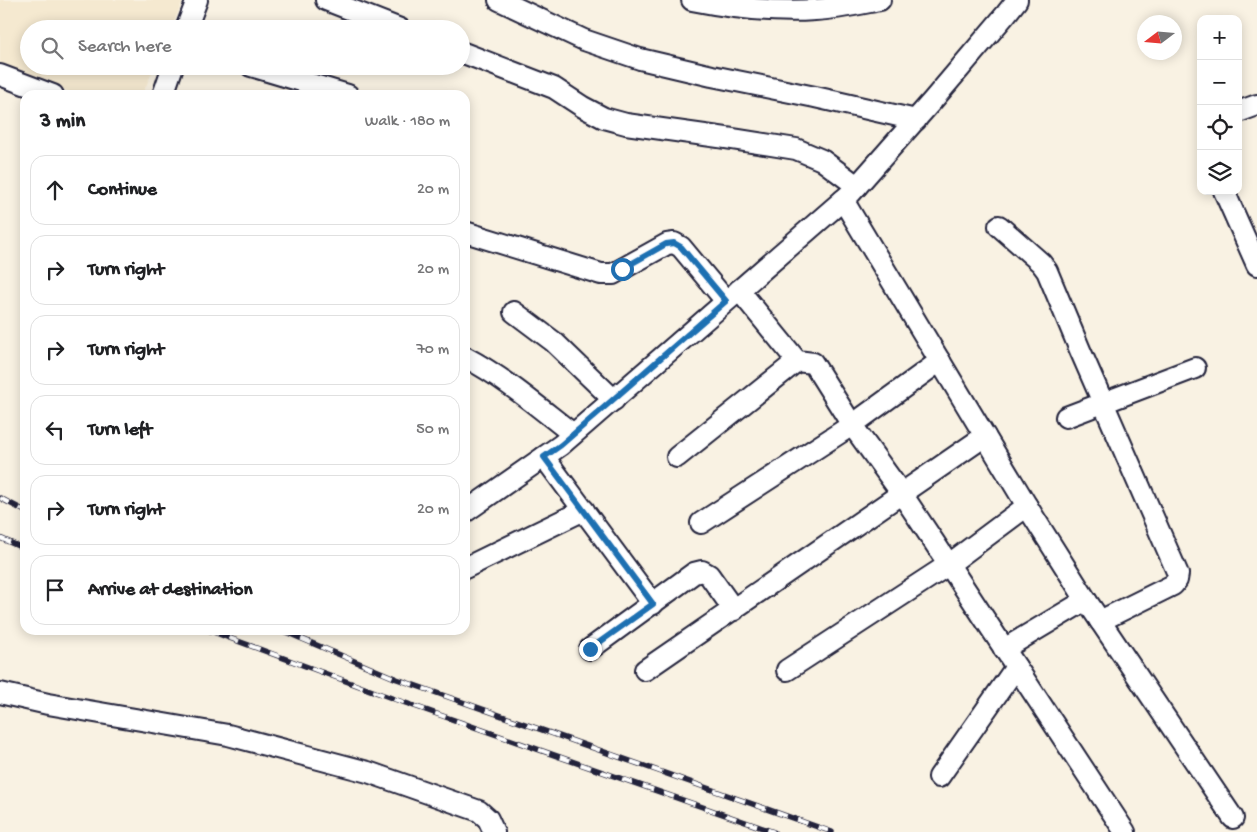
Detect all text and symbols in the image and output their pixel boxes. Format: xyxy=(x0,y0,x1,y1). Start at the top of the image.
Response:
north arrow xyxy=(1137,15,1182,60)
map controls xyxy=(1197,15,1242,195)
button: + xyxy=(1197,15,1242,60)
search box xyxy=(20,20,470,75)
icon: search xyxy=(38,34,66,62)
text: Search here xyxy=(78,36,172,59)
button: − xyxy=(1197,60,1242,105)
button: locate xyxy=(1197,105,1242,150)
text: 3 min xyxy=(40,110,85,135)
text: Walk · 180 m xyxy=(365,113,450,132)
button: layers xyxy=(1197,150,1242,195)
icon: ahead xyxy=(41,176,69,204)
text: Continue xyxy=(88,179,157,202)
text: 20 m xyxy=(417,181,449,200)
icon: right xyxy=(41,256,69,284)
route start xyxy=(611,258,634,281)
text: Turn right xyxy=(88,259,164,282)
text: 20 m xyxy=(417,261,449,280)
icon: right xyxy=(41,336,69,364)
text: Turn right xyxy=(88,339,164,362)
text: 70 m xyxy=(416,341,449,360)
icon: left xyxy=(41,416,69,444)
text: Turn left xyxy=(88,419,152,442)
text: 50 m xyxy=(416,421,449,440)
icon: right xyxy=(41,496,69,524)
text: Turn right xyxy=(88,499,164,522)
text: 20 m xyxy=(417,501,449,520)
icon: arrive xyxy=(41,576,69,604)
text: Arrive at destination xyxy=(88,579,252,602)
route end xyxy=(579,638,602,661)

